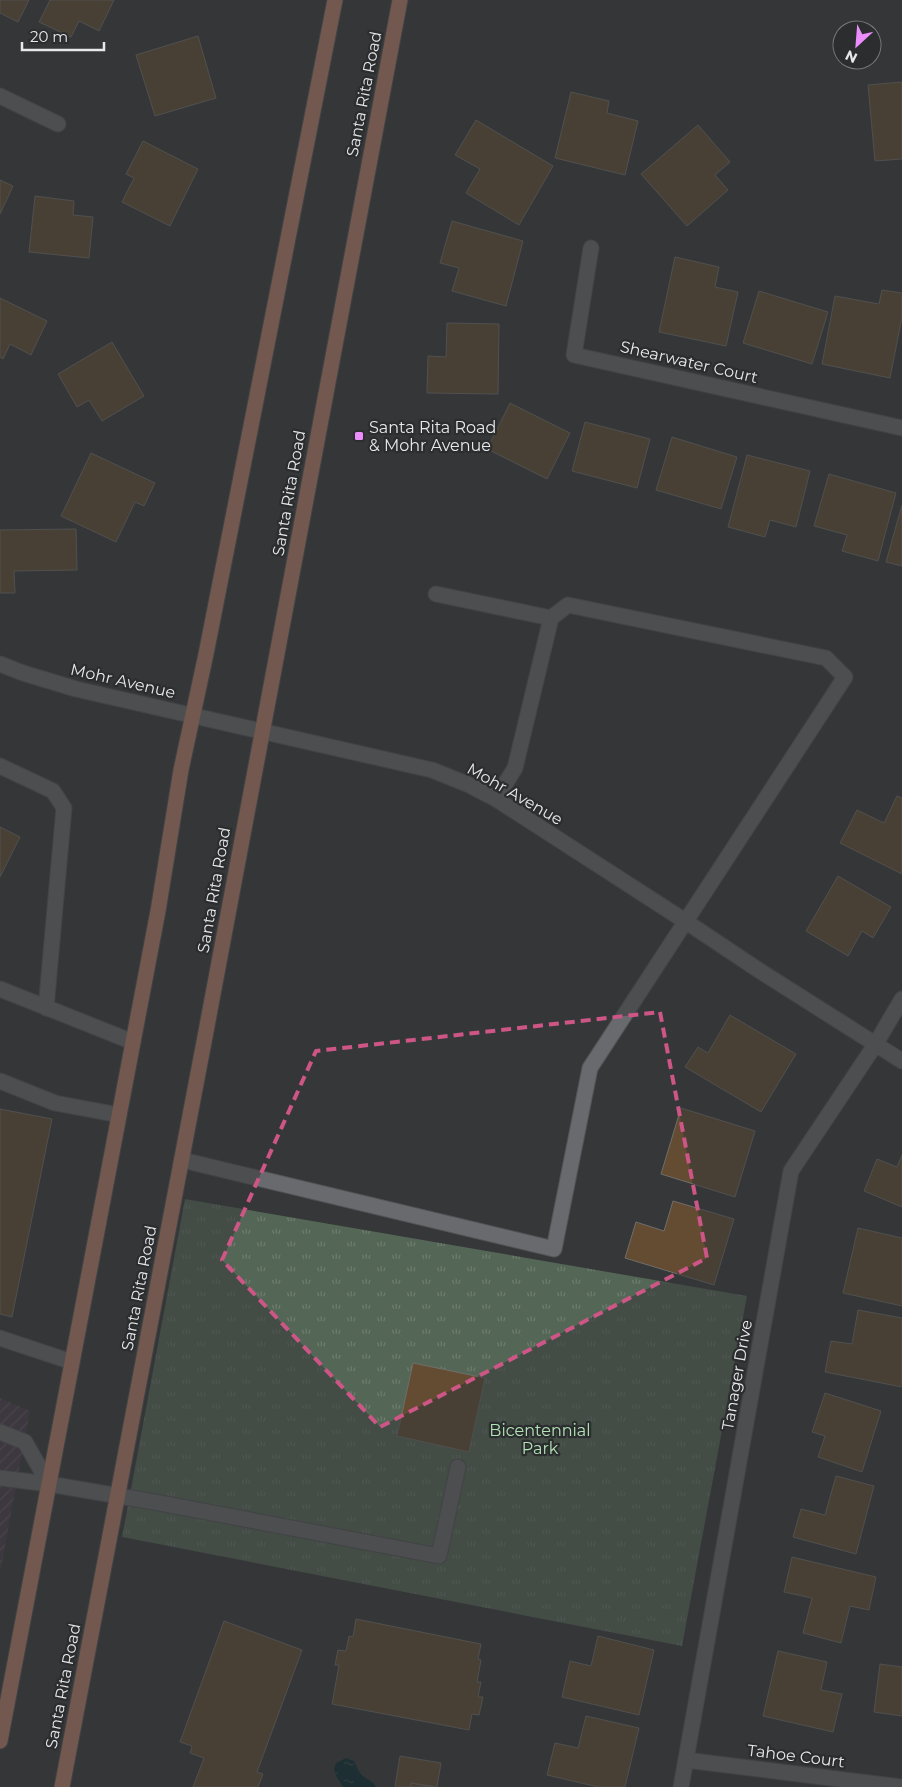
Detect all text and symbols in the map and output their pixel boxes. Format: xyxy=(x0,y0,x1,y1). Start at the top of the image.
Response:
scale bar xyxy=(22,20,105,52)
north arrow xyxy=(832,20,882,70)
text: 20 m xyxy=(30,27,68,46)
street label: Santa Rita Road xyxy=(343,30,385,158)
text: N xyxy=(842,46,860,67)
street label: Shearwater Court xyxy=(618,337,760,387)
place label: Santa Rita Road & Mohr Avenue xyxy=(369,418,496,455)
street label: Santa Rita Road xyxy=(269,429,309,557)
marker: Santa Rita Road & Mohr Avenue xyxy=(353,430,365,442)
street label: Mohr Avenue xyxy=(69,660,177,702)
street label: Mohr Avenue xyxy=(464,759,566,829)
street label: Santa Rita Road xyxy=(194,826,234,954)
street label: Santa Rita Road xyxy=(118,1224,160,1352)
street label: Tanager Drive xyxy=(718,1318,756,1432)
park label: Bicentennial Park xyxy=(489,1421,591,1458)
street label: Santa Rita Road xyxy=(42,1622,84,1750)
street label: Tahoe Court xyxy=(746,1741,846,1771)

